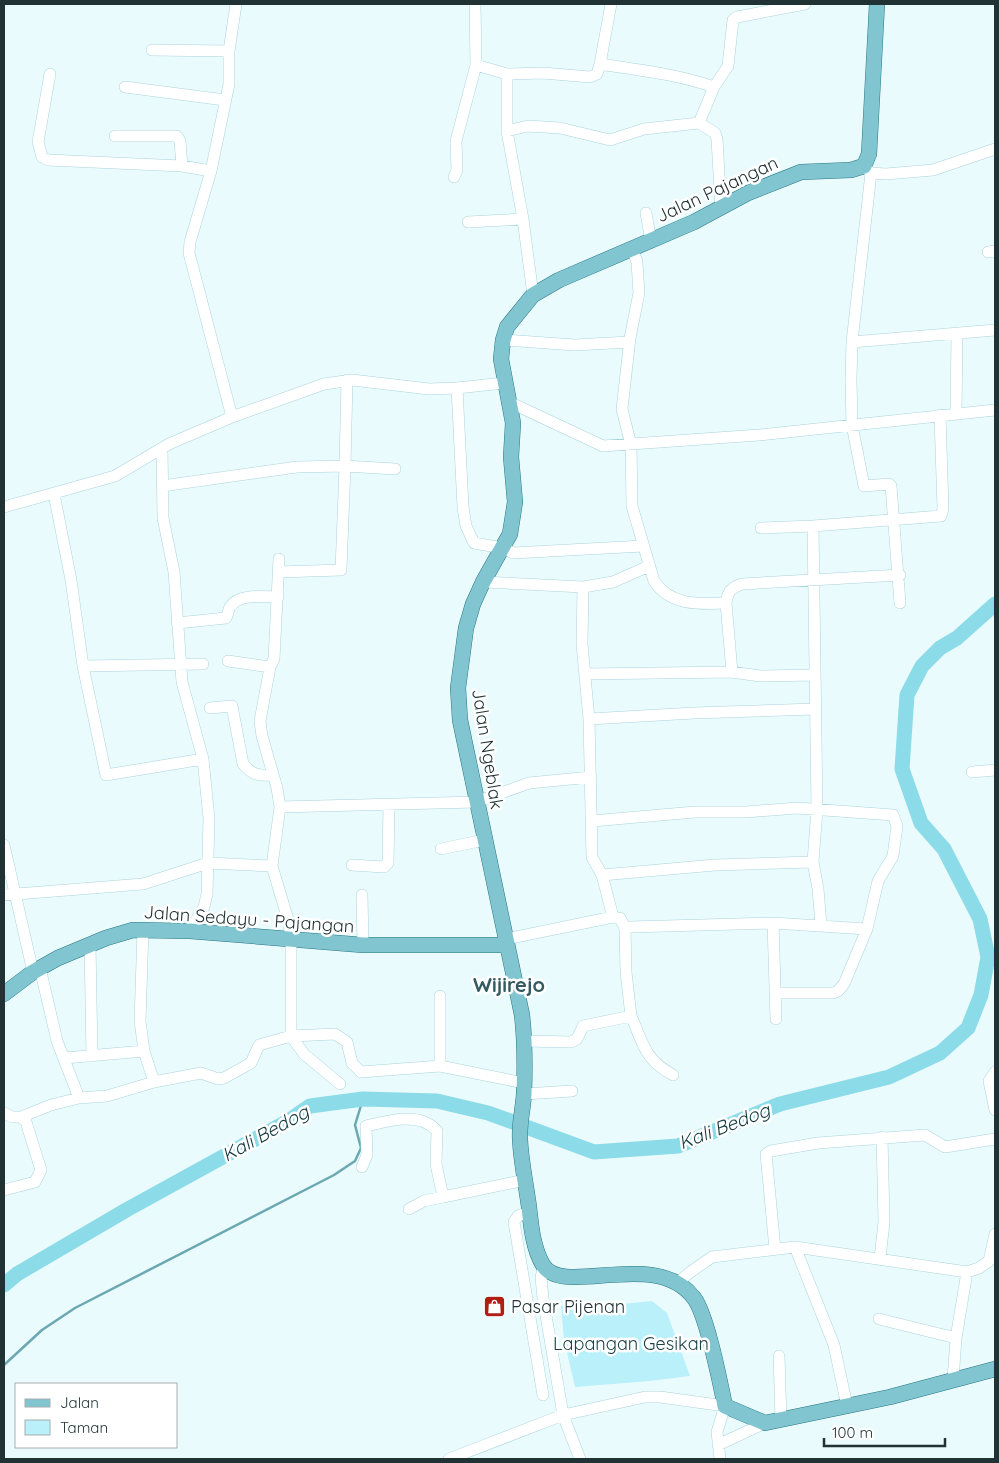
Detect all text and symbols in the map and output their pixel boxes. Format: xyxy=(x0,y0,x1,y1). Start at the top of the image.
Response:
street label: Jalan Pajangan xyxy=(652,151,782,227)
street label: Jalan Ngeblak xyxy=(467,687,509,811)
street label: Jalan Sedayu - Pajangan xyxy=(143,900,355,938)
district label: Wijirejo xyxy=(473,972,545,997)
water label: Kali Bedog xyxy=(675,1097,774,1154)
water label: Kali Bedog xyxy=(217,1099,314,1167)
shop icon: Pasar Pijenan xyxy=(483,1294,507,1318)
place label: Pasar Pijenan xyxy=(511,1295,625,1318)
park label: Lapangan Gesikan xyxy=(553,1332,709,1355)
legend xyxy=(15,1383,178,1448)
text: Jalan xyxy=(60,1393,99,1412)
scale bar xyxy=(824,1416,945,1448)
text: Taman xyxy=(60,1418,108,1437)
text: 100 m xyxy=(832,1423,873,1442)

